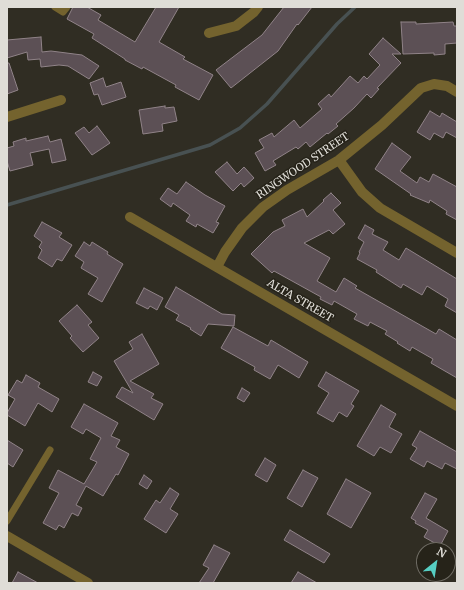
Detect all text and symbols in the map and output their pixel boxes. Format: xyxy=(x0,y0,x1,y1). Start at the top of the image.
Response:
street label: RINGWOOD STREET xyxy=(254,130,352,202)
street label: ALTA STREET xyxy=(265,277,335,325)
north arrow xyxy=(416,542,456,582)
text: N xyxy=(434,544,449,561)

